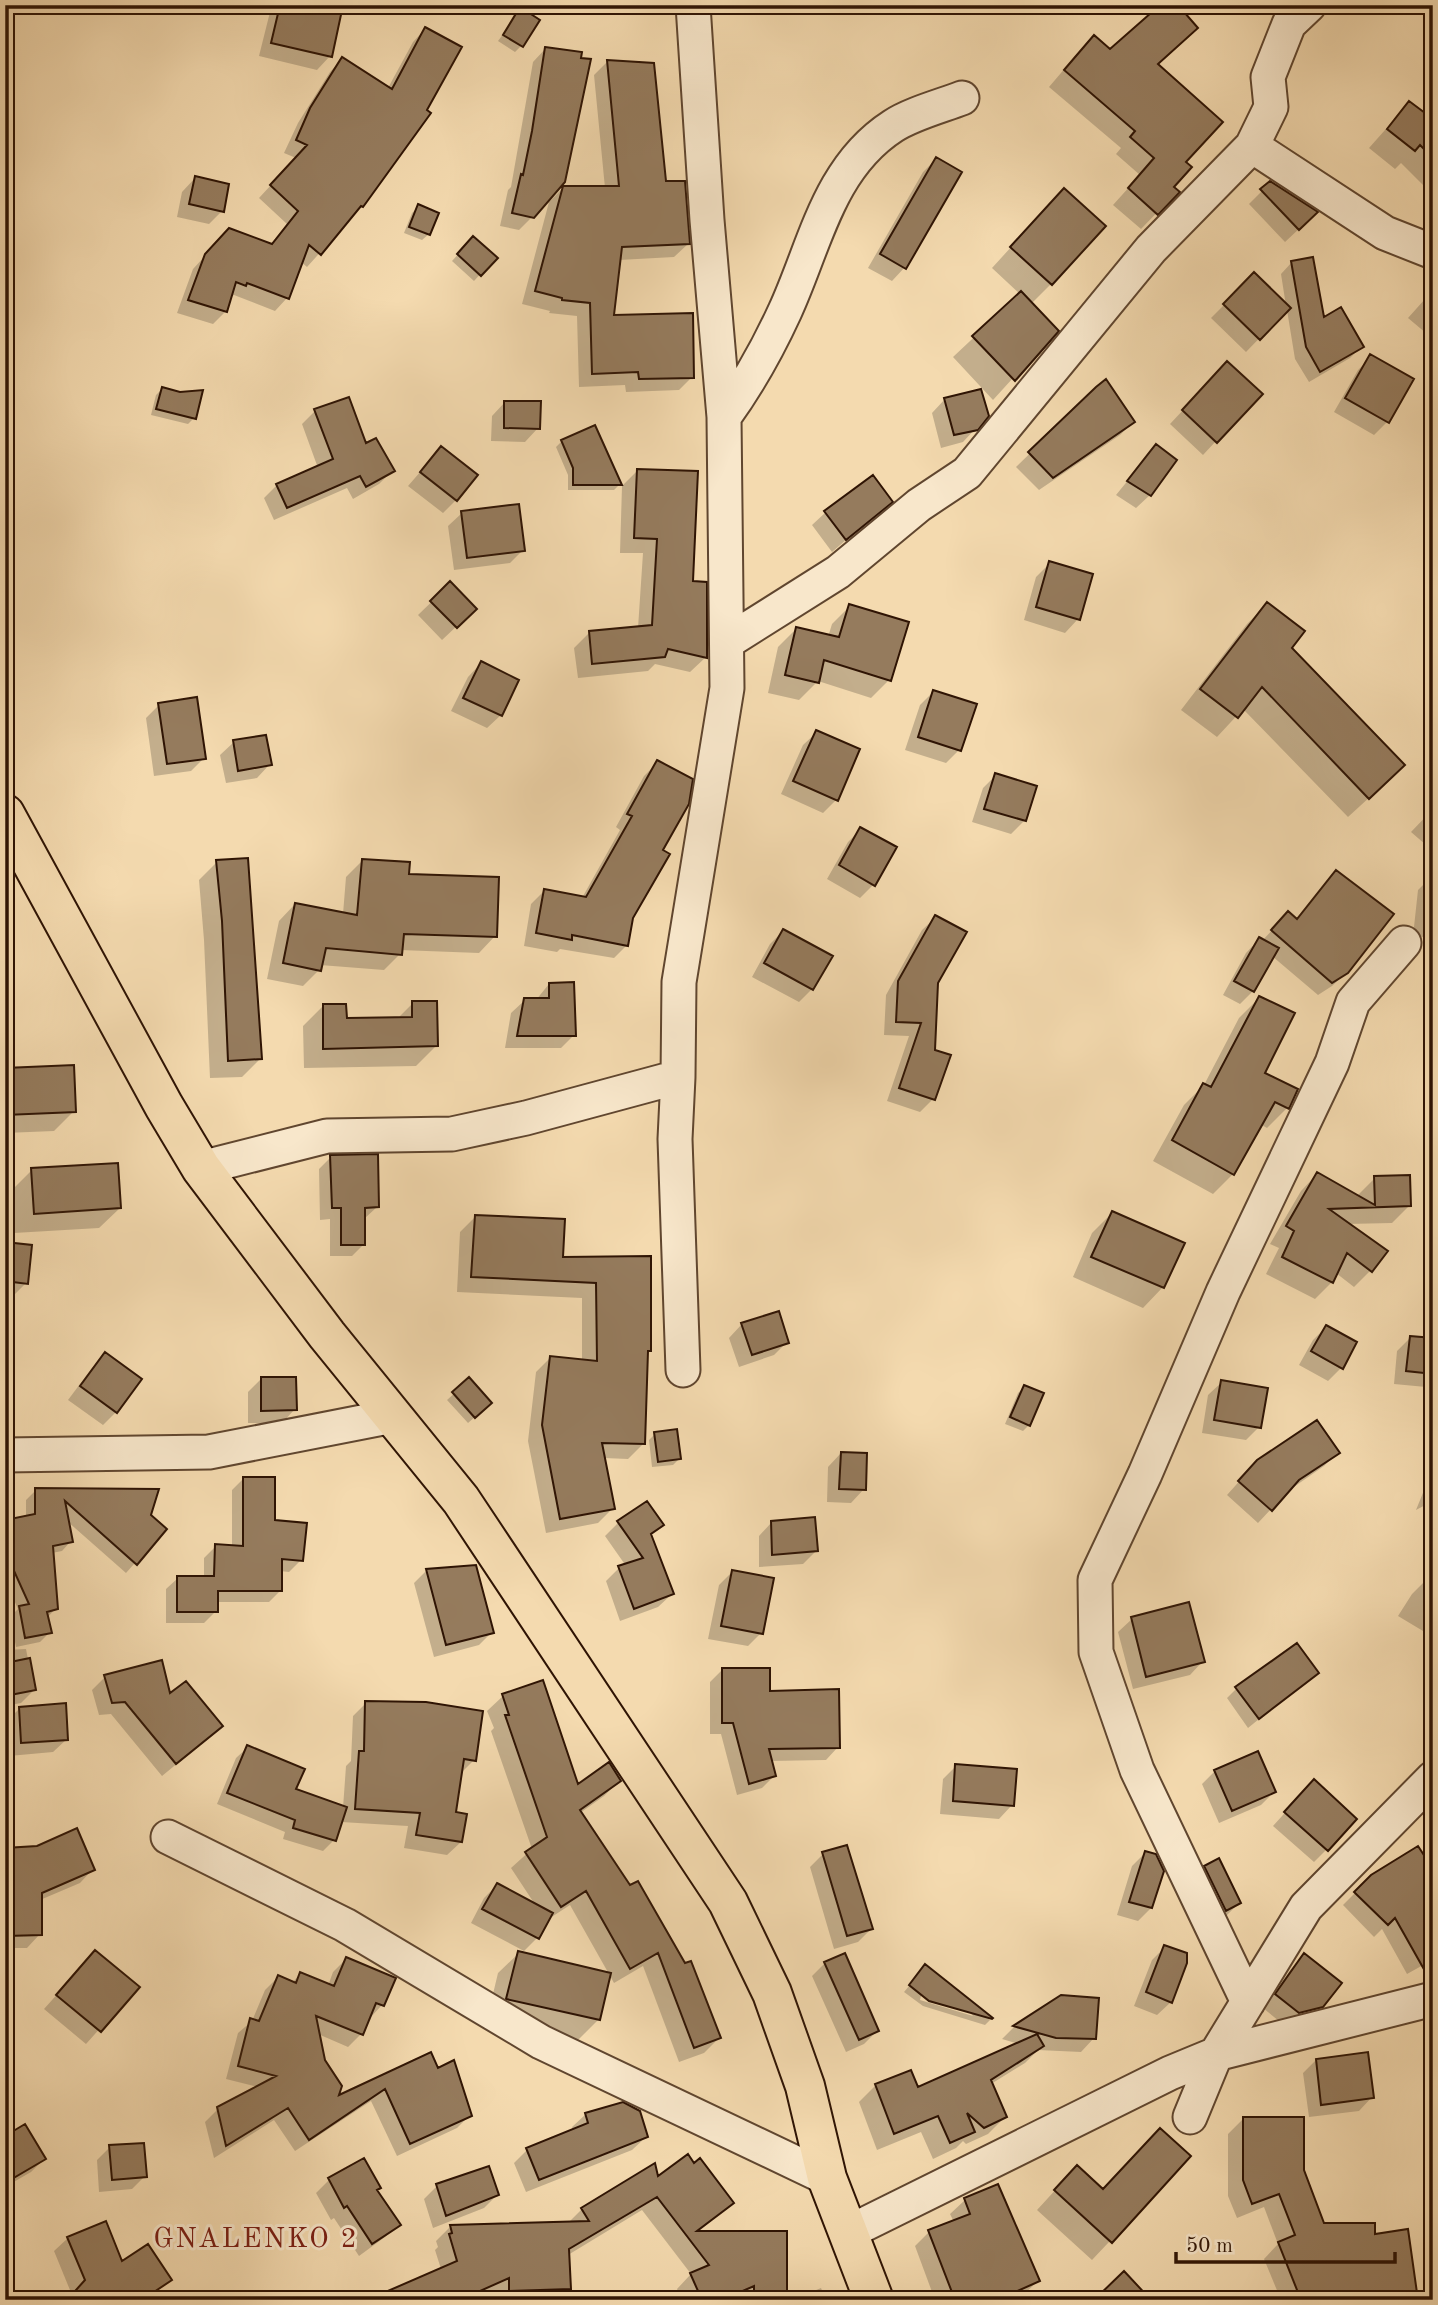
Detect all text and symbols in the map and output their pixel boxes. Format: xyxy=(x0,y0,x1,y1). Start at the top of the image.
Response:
scale bar xyxy=(1176,2221,1394,2265)
district label: GNALENKO 2 xyxy=(153,2226,359,2254)
text: 50 m xyxy=(1186,2236,1233,2257)

